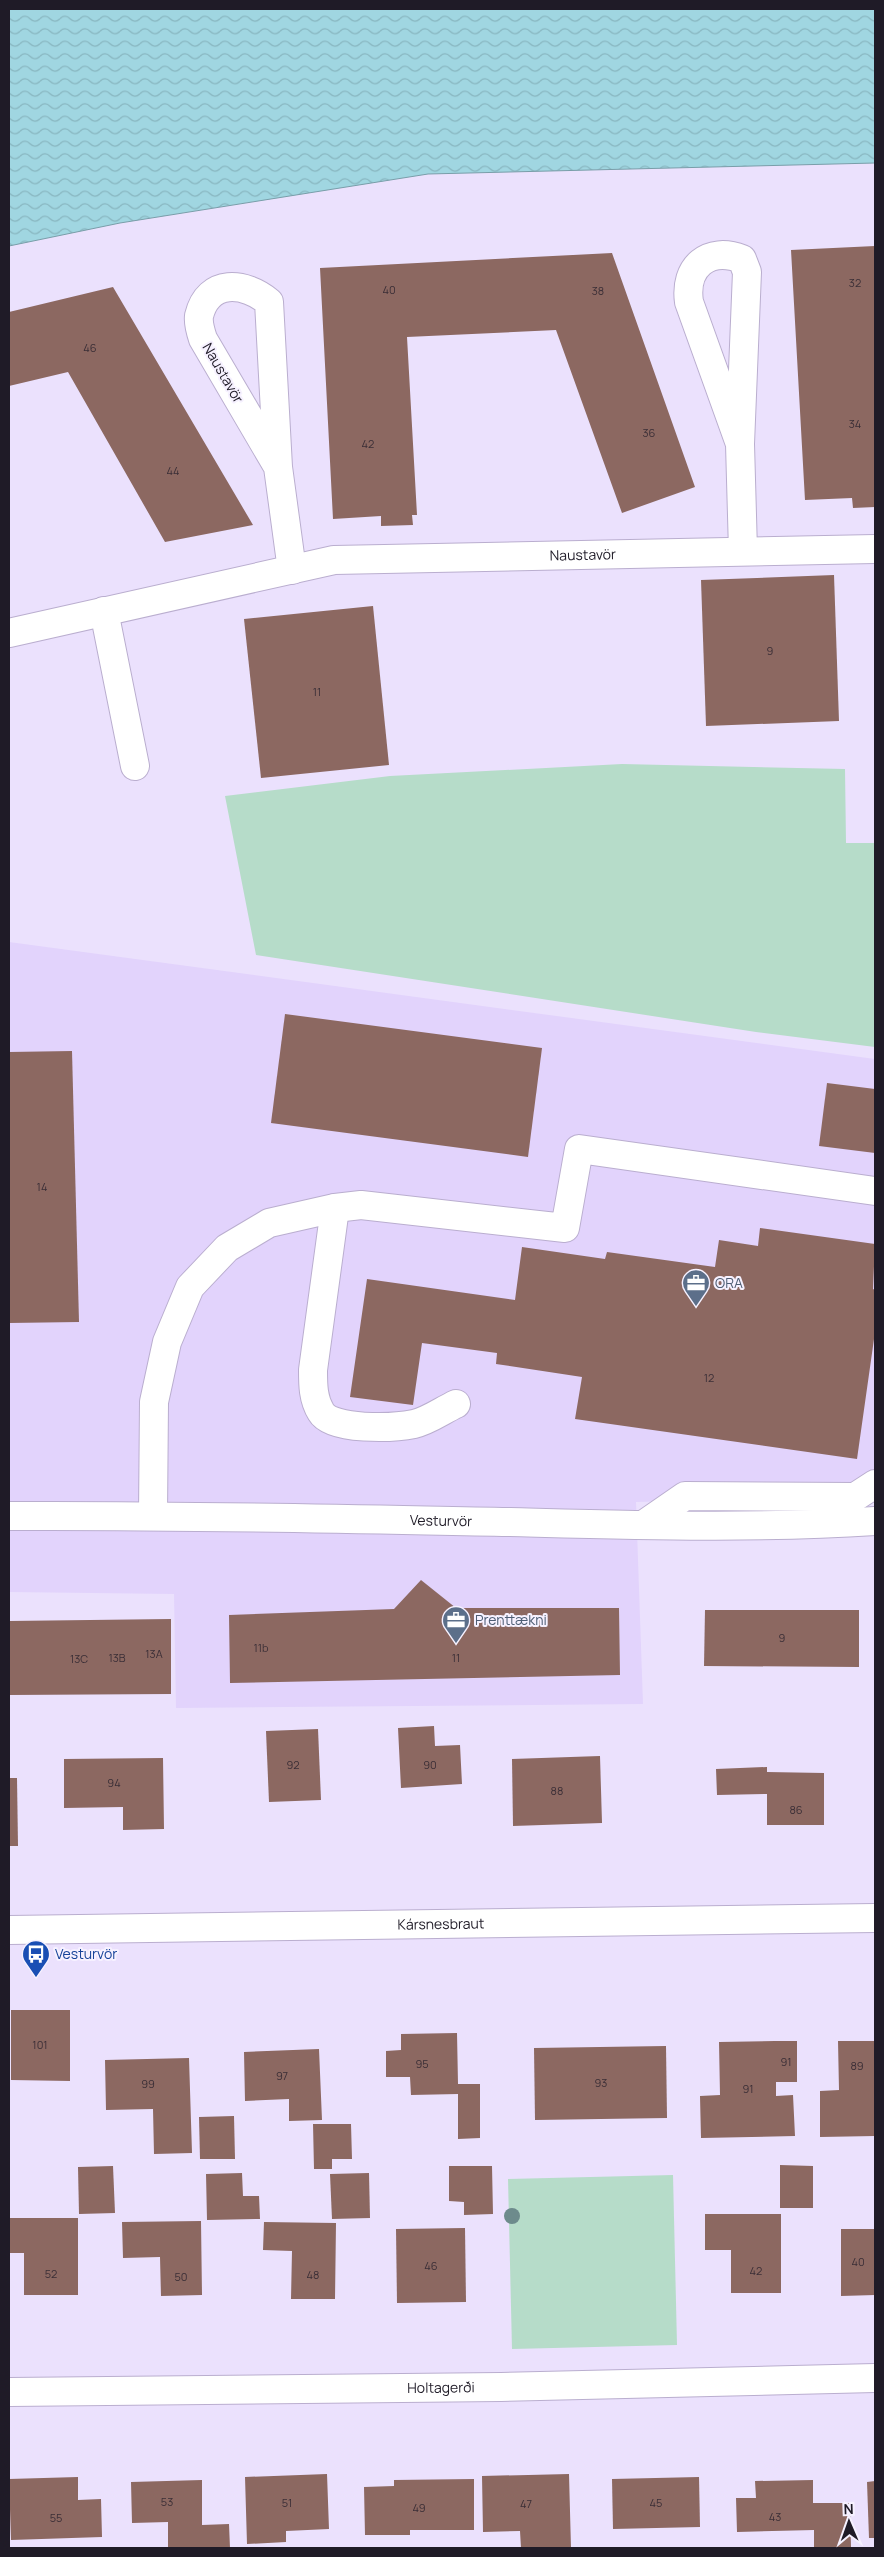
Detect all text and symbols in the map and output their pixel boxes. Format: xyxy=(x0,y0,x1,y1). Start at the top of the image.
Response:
house number: 32 xyxy=(849,275,861,290)
house number: 40 xyxy=(382,282,396,297)
house number: 38 xyxy=(592,283,604,298)
street label: Naustavör xyxy=(199,339,248,406)
house number: 46 xyxy=(83,340,97,355)
house number: 34 xyxy=(849,416,861,431)
house number: 36 xyxy=(643,425,656,440)
house number: 42 xyxy=(362,436,374,451)
house number: 44 xyxy=(166,463,180,478)
street label: Naustavör xyxy=(549,544,616,565)
house number: 9 xyxy=(767,643,774,658)
house number: 11 xyxy=(313,684,321,699)
house number: 14 xyxy=(37,1179,47,1194)
office icon: ORA xyxy=(681,1268,711,1307)
place label: ORA xyxy=(715,1273,743,1292)
house number: 12 xyxy=(704,1370,714,1385)
street label: Vesturvör xyxy=(410,1510,472,1530)
office icon: Prenttækni xyxy=(441,1605,471,1644)
place label: Prenttækni xyxy=(475,1610,547,1629)
house number: 9 xyxy=(779,1630,786,1645)
house number: 11b xyxy=(253,1640,269,1655)
house number: 13A xyxy=(145,1646,163,1661)
house number: 13B xyxy=(108,1650,126,1665)
house number: 11 xyxy=(452,1650,460,1665)
house number: 13C xyxy=(70,1651,88,1666)
house number: 92 xyxy=(286,1757,300,1772)
house number: 90 xyxy=(423,1757,437,1772)
house number: 94 xyxy=(107,1775,121,1790)
house number: 88 xyxy=(551,1783,563,1798)
house number: 86 xyxy=(789,1802,803,1817)
street label: Kársnesbraut xyxy=(397,1913,485,1934)
bus stop icon: Vesturvör xyxy=(21,1939,51,1978)
place label: Vesturvör xyxy=(55,1944,117,1963)
house number: 101 xyxy=(32,2037,48,2052)
house number: 91 xyxy=(780,2054,792,2069)
house number: 95 xyxy=(415,2056,429,2071)
house number: 89 xyxy=(850,2058,864,2073)
house number: 97 xyxy=(276,2068,288,2083)
house number: 93 xyxy=(595,2075,607,2090)
house number: 99 xyxy=(141,2076,155,2091)
house number: 91 xyxy=(742,2081,754,2096)
house number: 40 xyxy=(851,2254,865,2269)
house number: 46 xyxy=(424,2258,438,2273)
house number: 42 xyxy=(750,2263,762,2278)
house number: 52 xyxy=(45,2266,57,2281)
house number: 48 xyxy=(307,2267,319,2282)
house number: 50 xyxy=(174,2269,188,2284)
street label: Holtagerði xyxy=(407,2377,475,2397)
house number: 53 xyxy=(161,2494,173,2509)
house number: 51 xyxy=(282,2495,292,2510)
house number: 45 xyxy=(650,2495,662,2510)
house number: 47 xyxy=(520,2496,532,2511)
north arrow xyxy=(824,2497,874,2547)
text: N xyxy=(843,2499,854,2518)
house number: 49 xyxy=(412,2500,426,2515)
house number: 43 xyxy=(769,2509,781,2524)
house number: 55 xyxy=(50,2510,62,2525)

